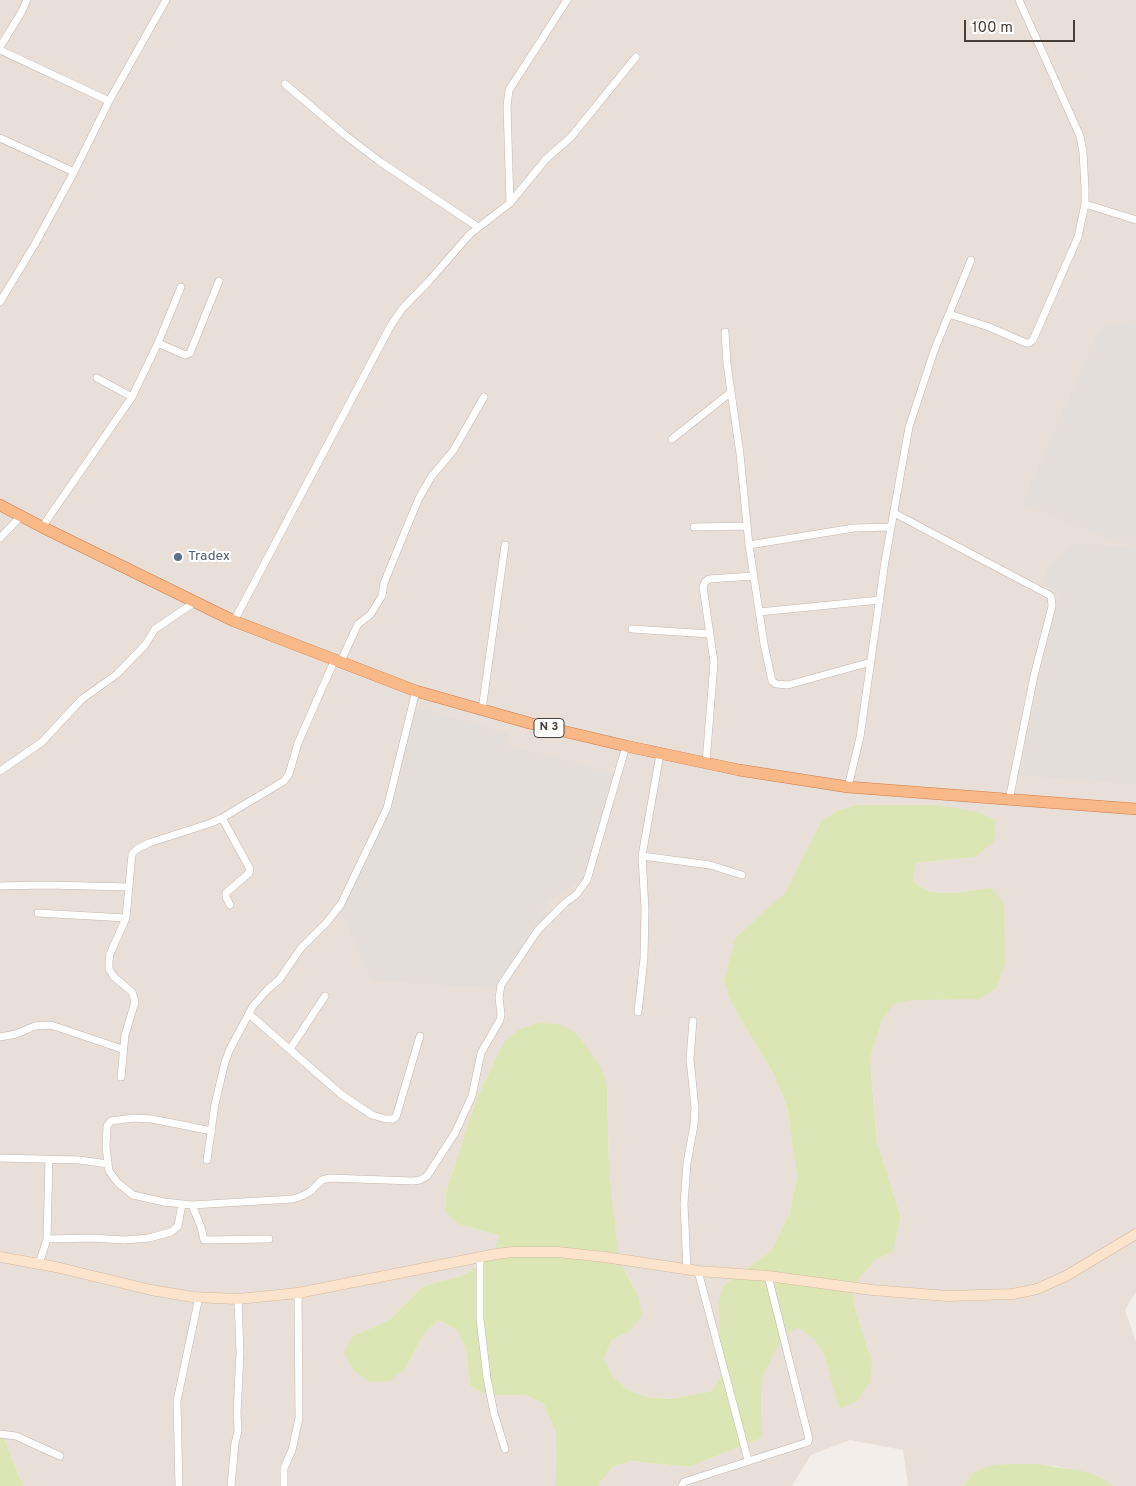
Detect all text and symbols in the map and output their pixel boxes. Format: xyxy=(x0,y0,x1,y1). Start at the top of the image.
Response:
scale bar xyxy=(966,10,1077,42)
text: 100 m xyxy=(972,19,1013,38)
place label: Tradex xyxy=(188,549,230,565)
marker: Tradex xyxy=(172,551,184,563)
road number: N 3 xyxy=(534,718,564,738)

